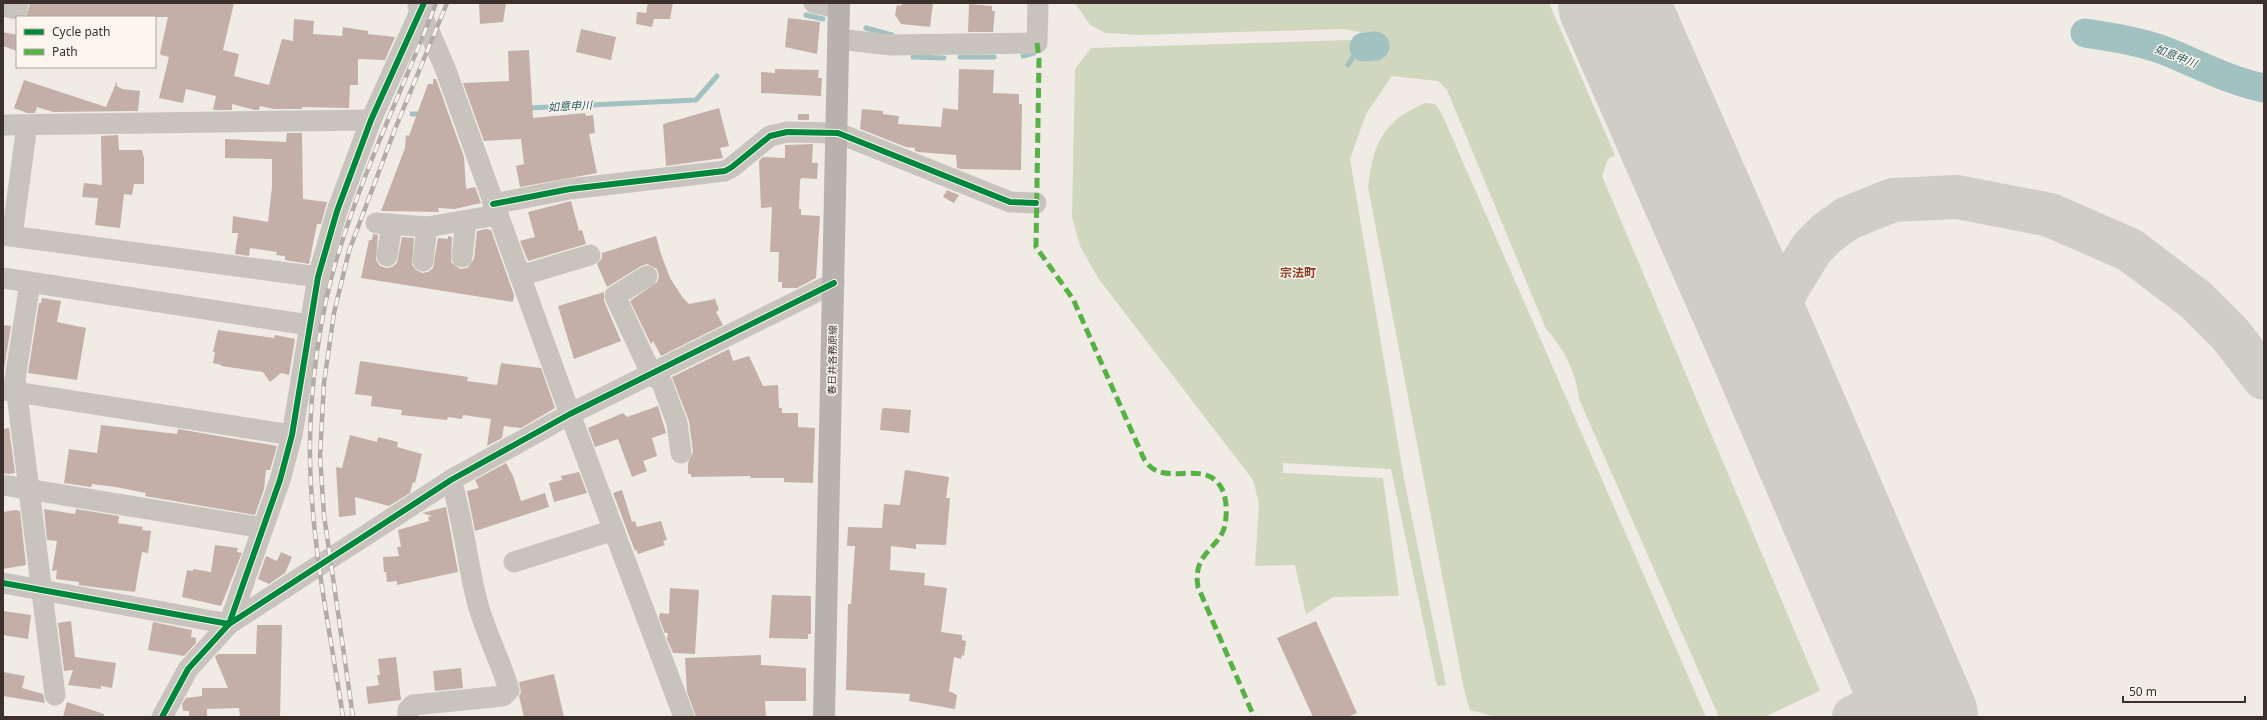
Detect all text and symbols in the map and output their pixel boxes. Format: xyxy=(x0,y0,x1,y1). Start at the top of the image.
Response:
legend xyxy=(16,16,156,68)
text: Cycle path xyxy=(52,23,110,40)
water label: 如意申川 xyxy=(2153,41,2200,71)
text: Path xyxy=(52,43,78,60)
water label: 如意申川 xyxy=(548,97,593,114)
district label: 宗法町 xyxy=(1280,264,1316,281)
street label: 春日井各務原線 xyxy=(824,325,840,395)
scale bar xyxy=(2123,678,2245,704)
text: 50 m xyxy=(2129,683,2157,700)

